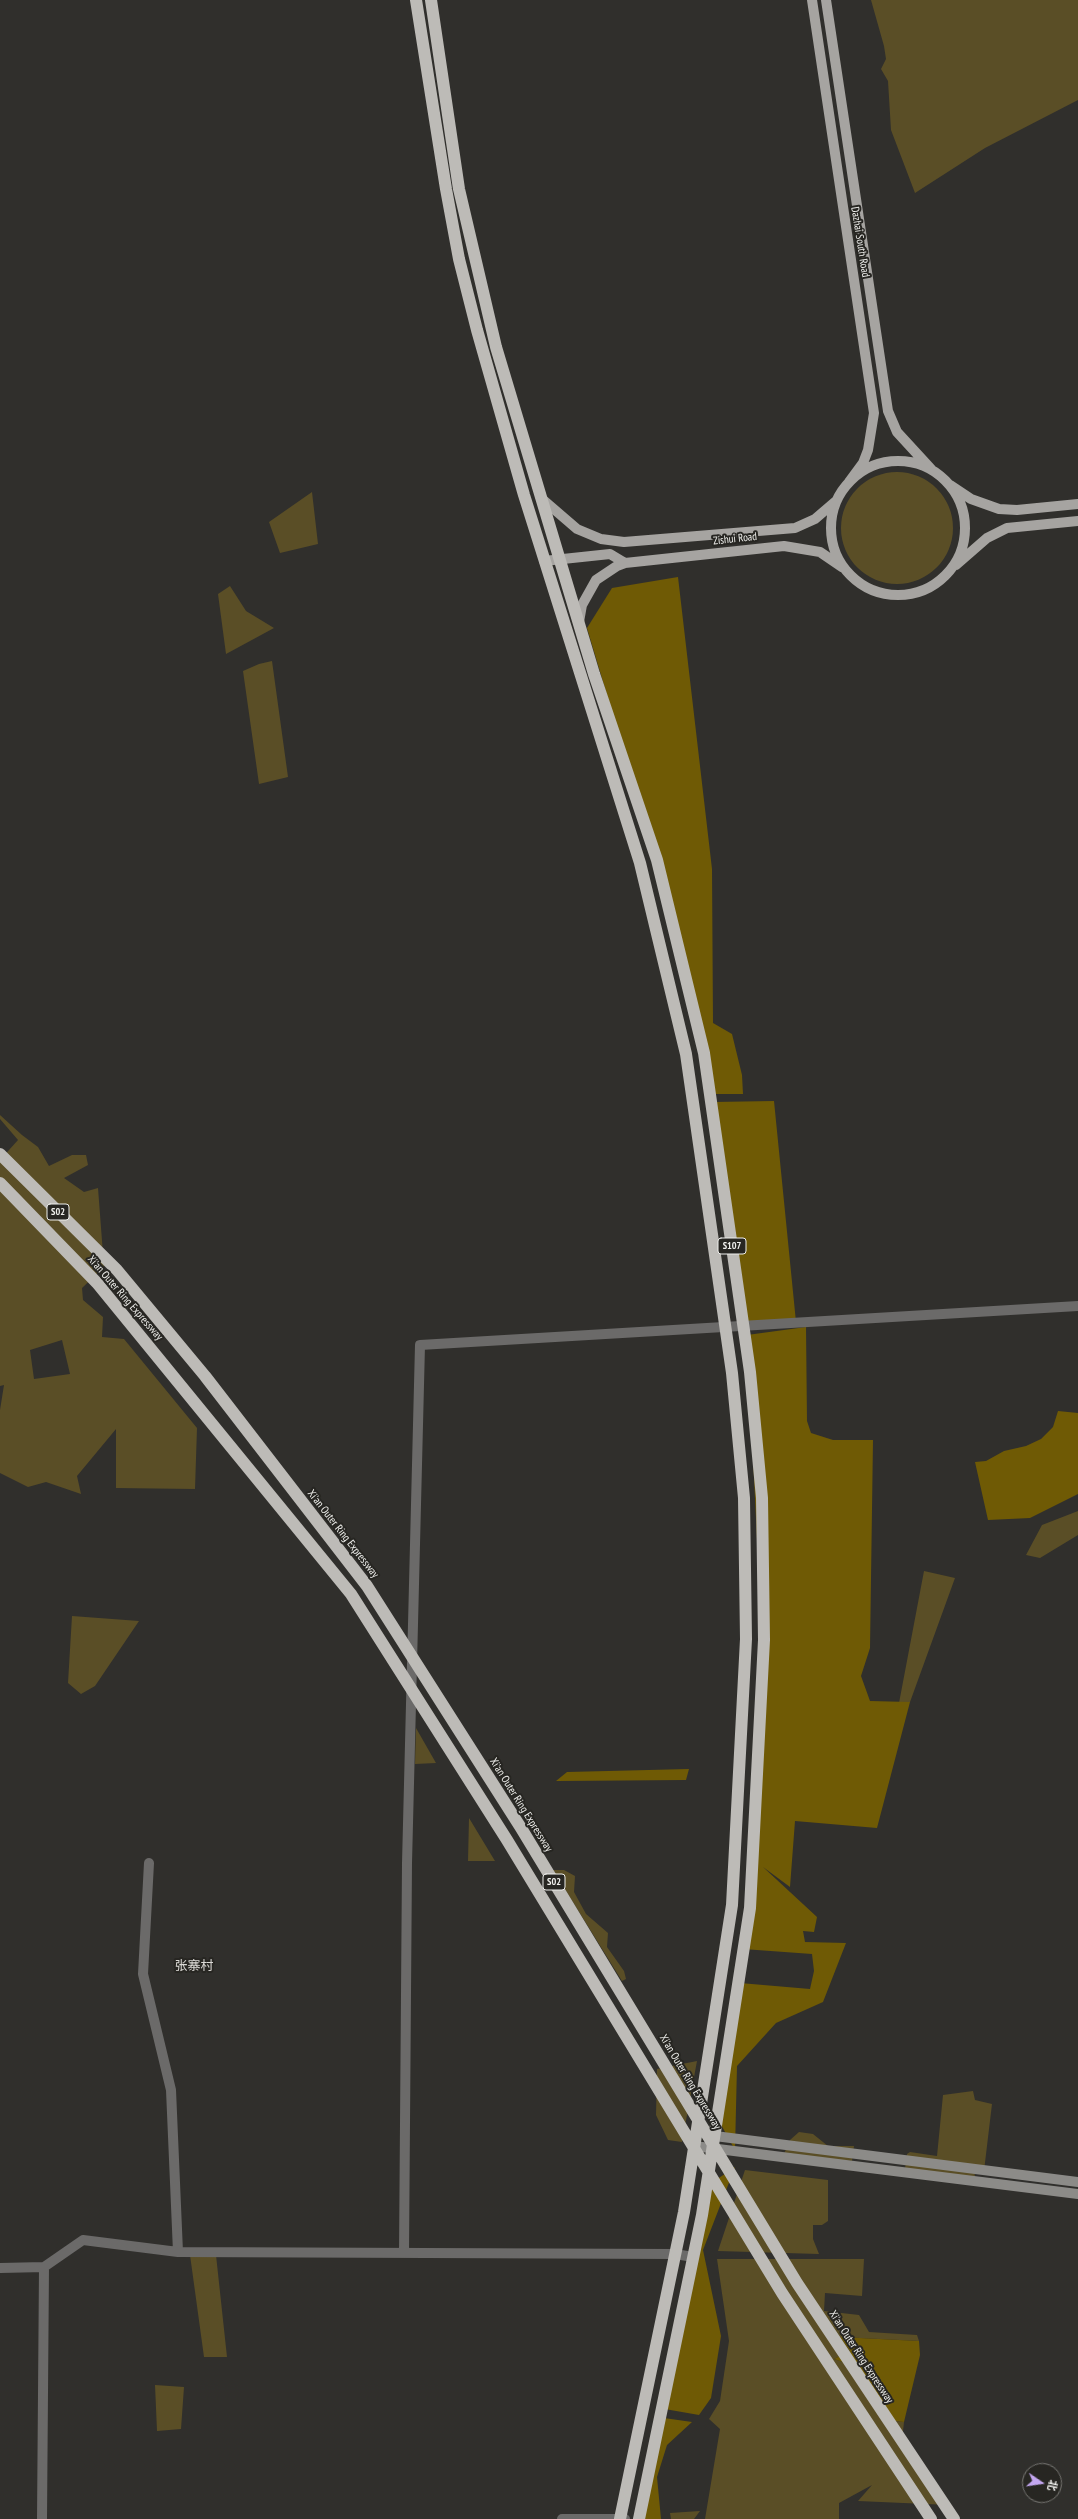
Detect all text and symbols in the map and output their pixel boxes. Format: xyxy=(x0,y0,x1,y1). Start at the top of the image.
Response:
street label: Dazhai South Road xyxy=(848,206,872,278)
street label: Zishui Road xyxy=(712,530,758,548)
road number: S02 xyxy=(47,1204,69,1220)
road number: S107 xyxy=(718,1238,746,1254)
street label: Xi'an Outer Ring Expressway xyxy=(85,1253,165,1343)
street label: Xi'an Outer Ring Expressway xyxy=(305,1487,381,1581)
street label: Xi'an Outer Ring Expressway xyxy=(487,1756,555,1854)
road number: S02 xyxy=(543,1874,565,1890)
district label: 张寨村 xyxy=(175,1958,213,1974)
street label: Xi'an Outer Ring Expressway xyxy=(656,2032,724,2132)
street label: Xi'an Outer Ring Expressway xyxy=(826,2308,896,2406)
north arrow xyxy=(1022,2463,1062,2503)
text: 北 xyxy=(1045,2479,1061,2492)

